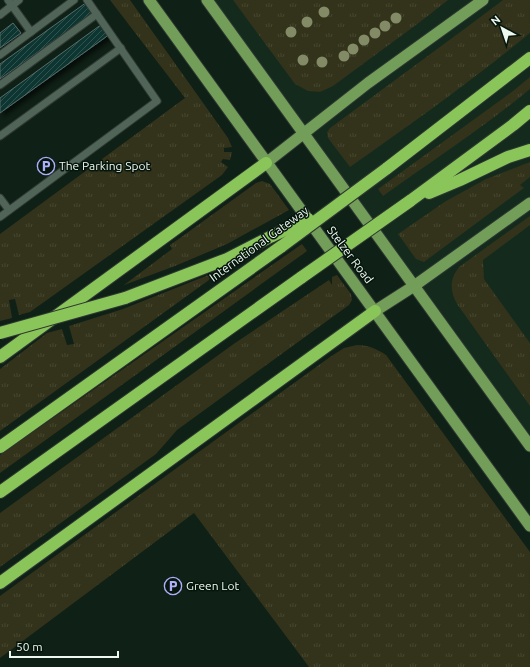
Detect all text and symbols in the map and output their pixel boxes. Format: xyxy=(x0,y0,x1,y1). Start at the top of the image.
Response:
north arrow xyxy=(482,8,522,48)
text: N xyxy=(489,13,503,28)
parking icon: The Parking Spot xyxy=(36,156,56,176)
place label: The Parking Spot xyxy=(59,159,150,172)
street label: International Gateway xyxy=(207,203,311,284)
street label: Stelzer Road xyxy=(325,224,376,286)
parking icon: Green Lot xyxy=(163,576,183,596)
place label: Green Lot xyxy=(186,579,239,592)
scale bar xyxy=(10,633,118,659)
text: 50 m xyxy=(16,640,43,653)

